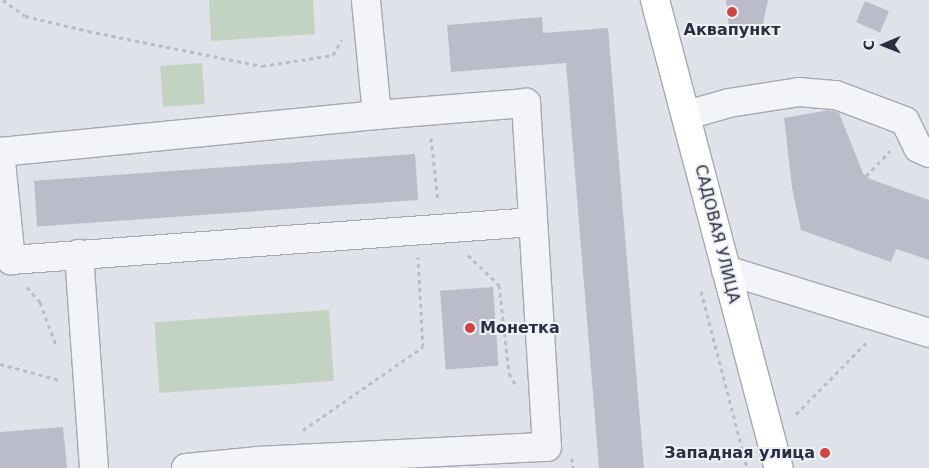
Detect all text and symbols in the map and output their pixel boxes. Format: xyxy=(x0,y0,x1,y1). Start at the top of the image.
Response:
marker: Аквапункт xyxy=(726,6,738,18)
place label: Аквапункт xyxy=(684,20,780,40)
north arrow xyxy=(859,20,909,70)
text: С xyxy=(861,40,877,51)
street label: САДОВАЯ УЛИЦА xyxy=(690,163,744,305)
place label: Монетка xyxy=(480,318,560,338)
marker: Монетка xyxy=(464,322,476,334)
place label: Западная улица xyxy=(664,443,815,463)
marker: Западная улица xyxy=(819,447,831,459)

